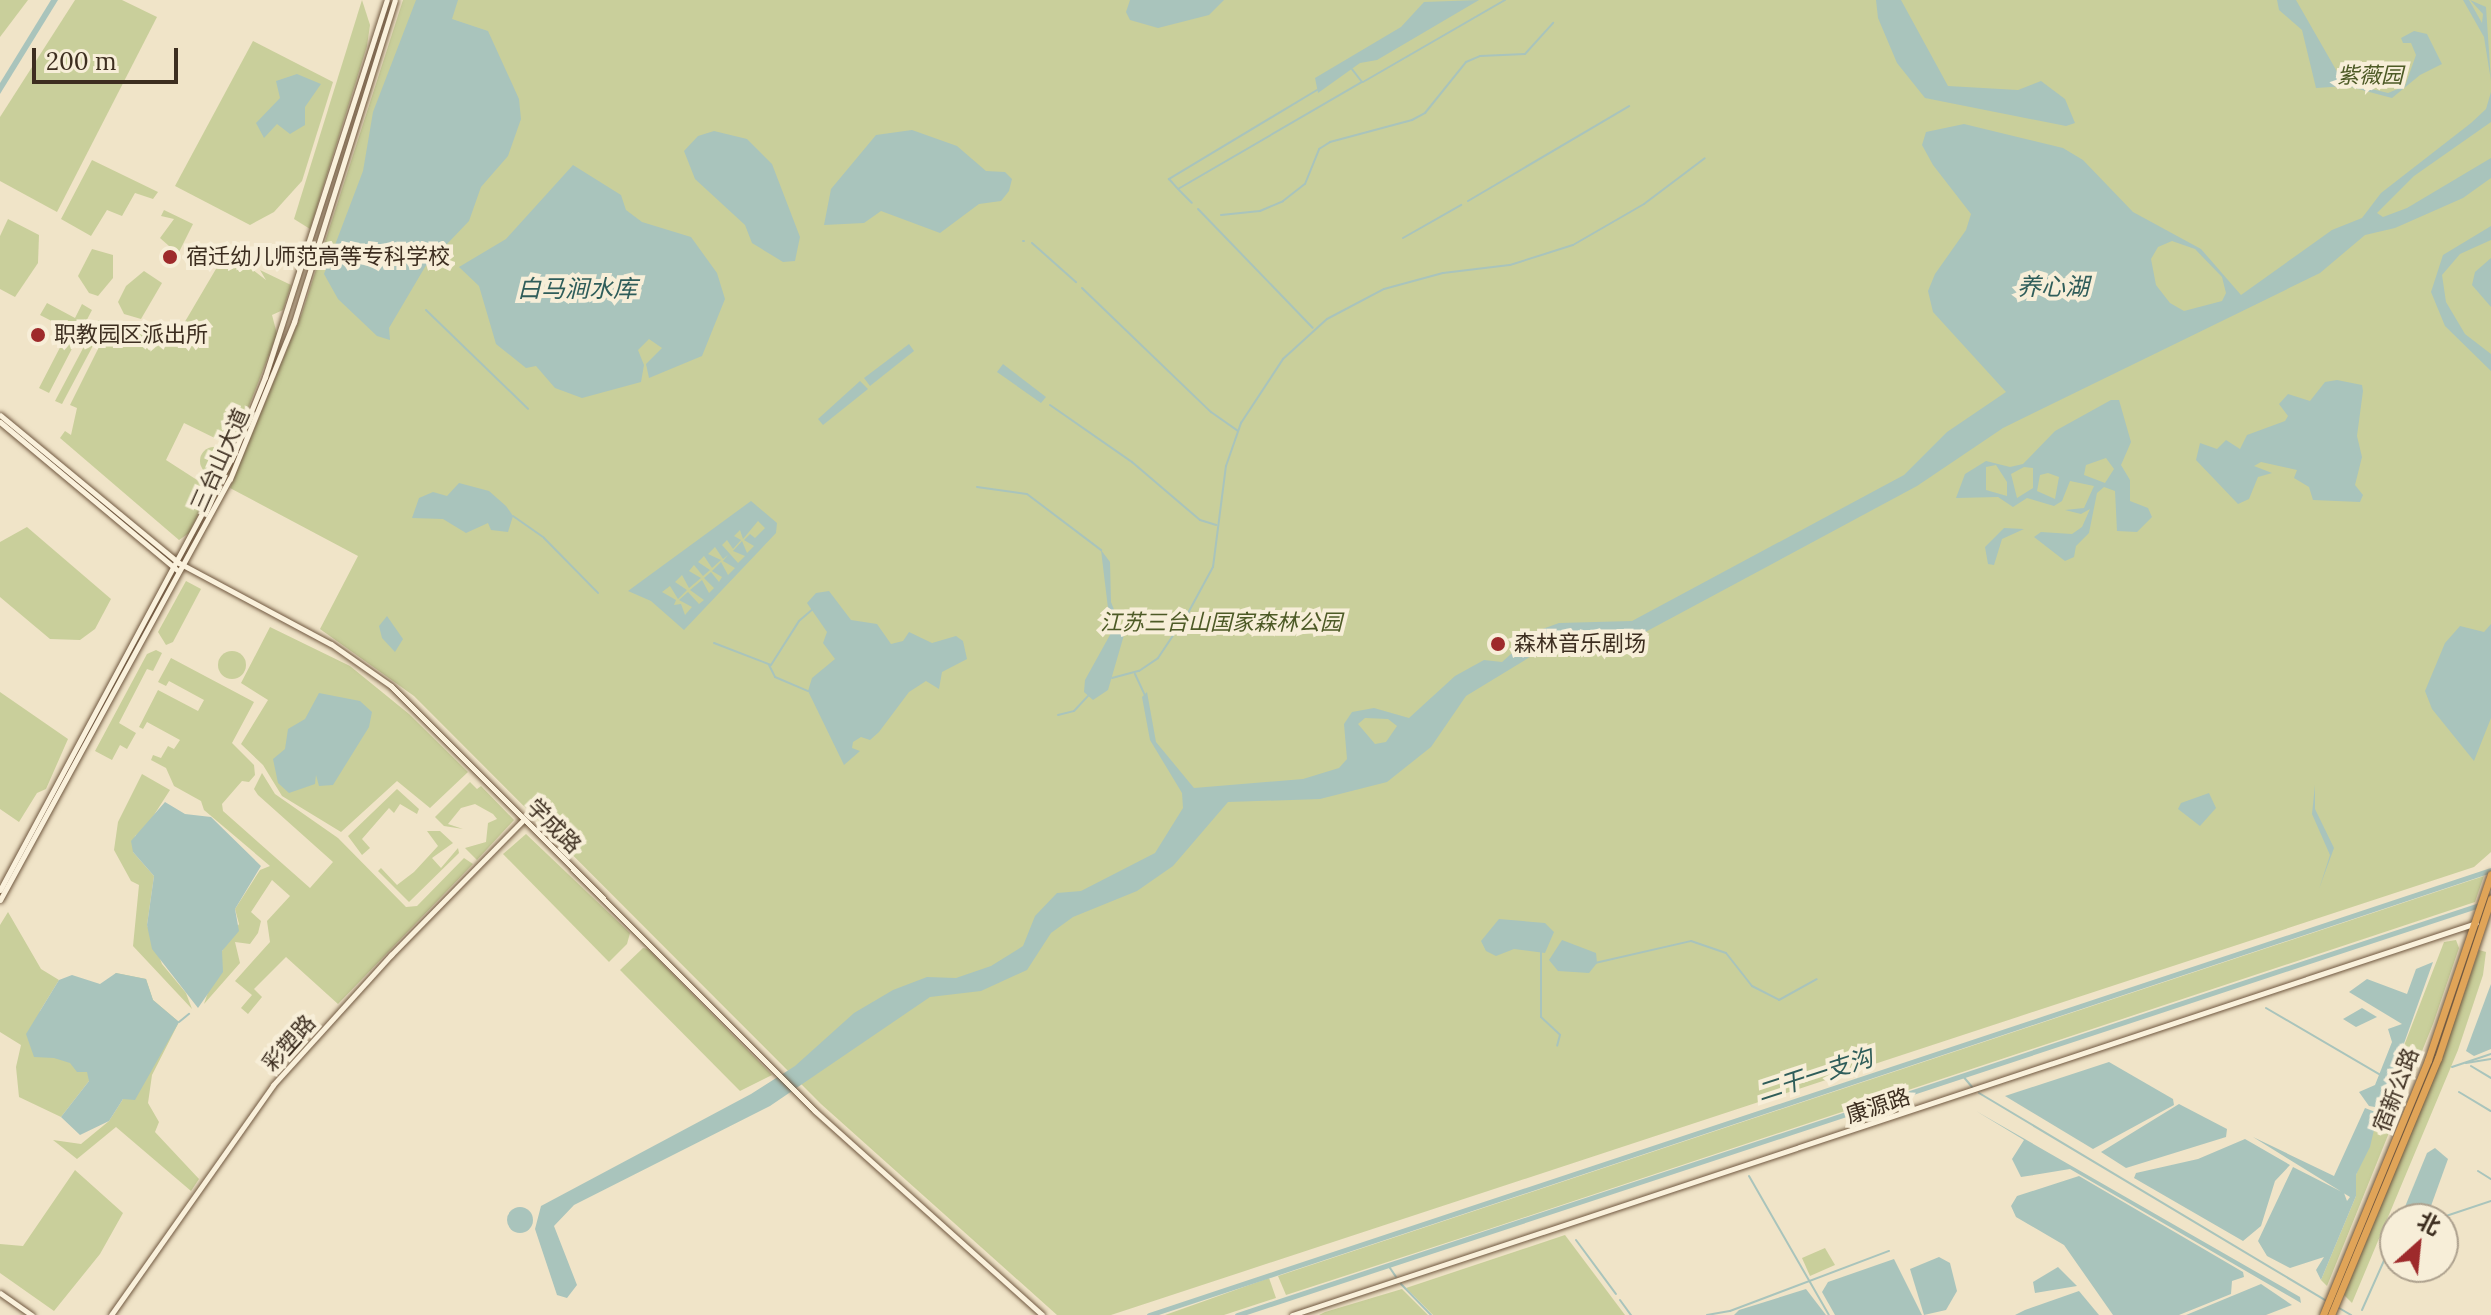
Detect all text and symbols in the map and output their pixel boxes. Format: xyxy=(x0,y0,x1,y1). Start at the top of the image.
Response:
scale bar xyxy=(36,32,182,82)
text: 200 m xyxy=(46,46,116,77)
park label: 紫薇园 xyxy=(2337,63,2403,89)
place label: 宿迁幼儿师范高等专科学校 xyxy=(186,244,450,270)
marker: 宿迁幼儿师范高等专科学校 xyxy=(161,248,179,266)
water label: 养心湖 xyxy=(2017,273,2089,301)
water label: 白马涧水库 xyxy=(517,275,637,303)
place label: 职教园区派出所 xyxy=(54,322,208,348)
marker: 职教园区派出所 xyxy=(29,326,47,344)
street label: 三台山大道 xyxy=(186,404,254,516)
park label: 江苏三台山国家森林公园 xyxy=(1100,610,1342,636)
place label: 森林音乐剧场 xyxy=(1514,631,1646,657)
marker: 森林音乐剧场 xyxy=(1489,635,1507,653)
street label: 学成路 xyxy=(521,793,587,859)
street label: 彩塑路 xyxy=(257,1010,321,1076)
water label: 二干一支沟 xyxy=(1753,1043,1877,1107)
street label: 宿新公路 xyxy=(2368,1044,2424,1136)
street label: 康源路 xyxy=(1843,1083,1913,1129)
north arrow xyxy=(2379,1203,2459,1283)
text: 北 xyxy=(2413,1206,2445,1241)

